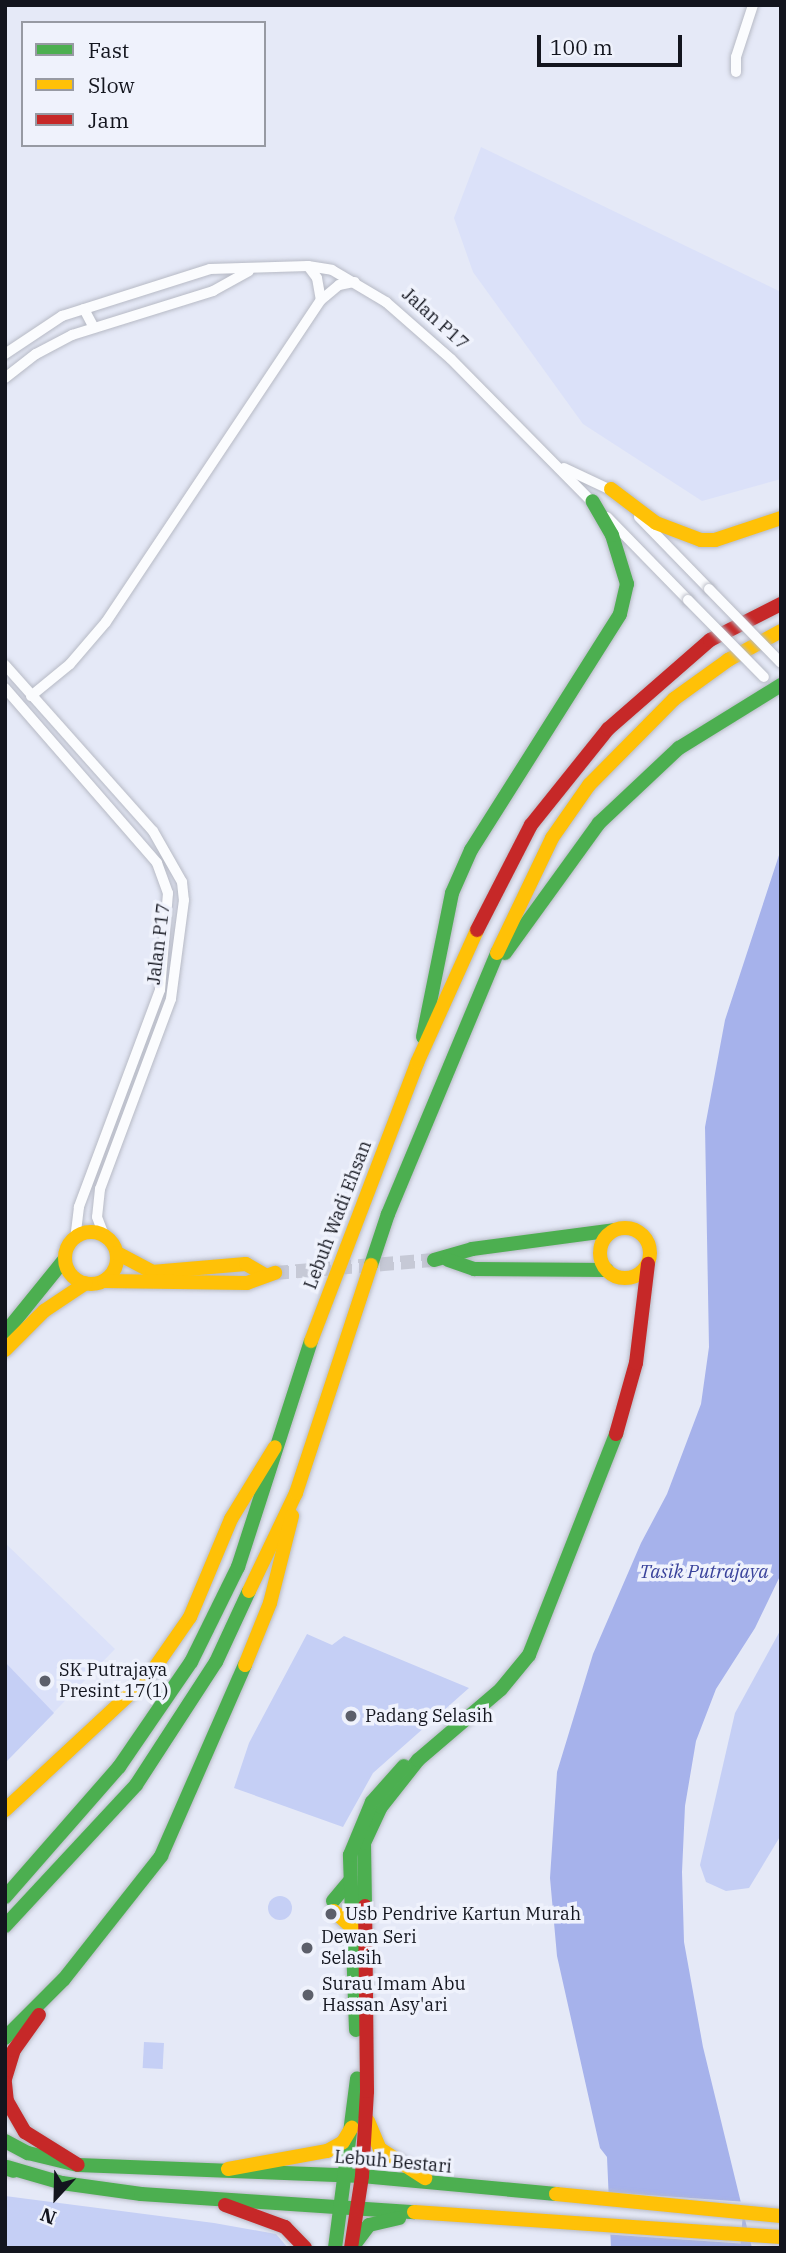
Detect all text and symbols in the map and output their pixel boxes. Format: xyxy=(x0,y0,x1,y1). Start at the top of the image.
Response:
legend xyxy=(21,21,266,147)
scale bar xyxy=(541,21,686,65)
text: 100 m xyxy=(550,33,613,61)
text: Fast xyxy=(88,36,129,64)
text: Slow xyxy=(88,71,135,99)
text: Jam xyxy=(88,106,129,134)
street label: Jalan P17 xyxy=(397,284,473,354)
street label: Jalan P17 xyxy=(143,902,175,986)
street label: Lebuh Wadi Ehsan xyxy=(300,1138,376,1292)
water label: Tasik Putrajaya xyxy=(639,1561,769,1583)
place label: SK Putrajaya Presint 17(1) xyxy=(59,1660,168,1702)
marker: SK Putrajaya Presint 17(1) xyxy=(37,1673,53,1689)
place label: Padang Selasih xyxy=(365,1705,493,1727)
marker: Padang Selasih xyxy=(343,1708,359,1724)
place label: Usb Pendrive Kartun Murah xyxy=(345,1903,581,1925)
marker: Usb Pendrive Kartun Murah xyxy=(323,1906,339,1922)
place label: Dewan Seri Selasih xyxy=(321,1927,417,1969)
marker: Dewan Seri Selasih xyxy=(299,1940,315,1956)
place label: Surau Imam Abu Hassan Asy'ari xyxy=(322,1974,466,2016)
marker: Surau Imam Abu Hassan Asy'ari xyxy=(300,1987,316,2003)
street label: Lebuh Bestari xyxy=(333,2146,453,2178)
north arrow xyxy=(21,2162,91,2232)
text: N xyxy=(37,2203,60,2230)

